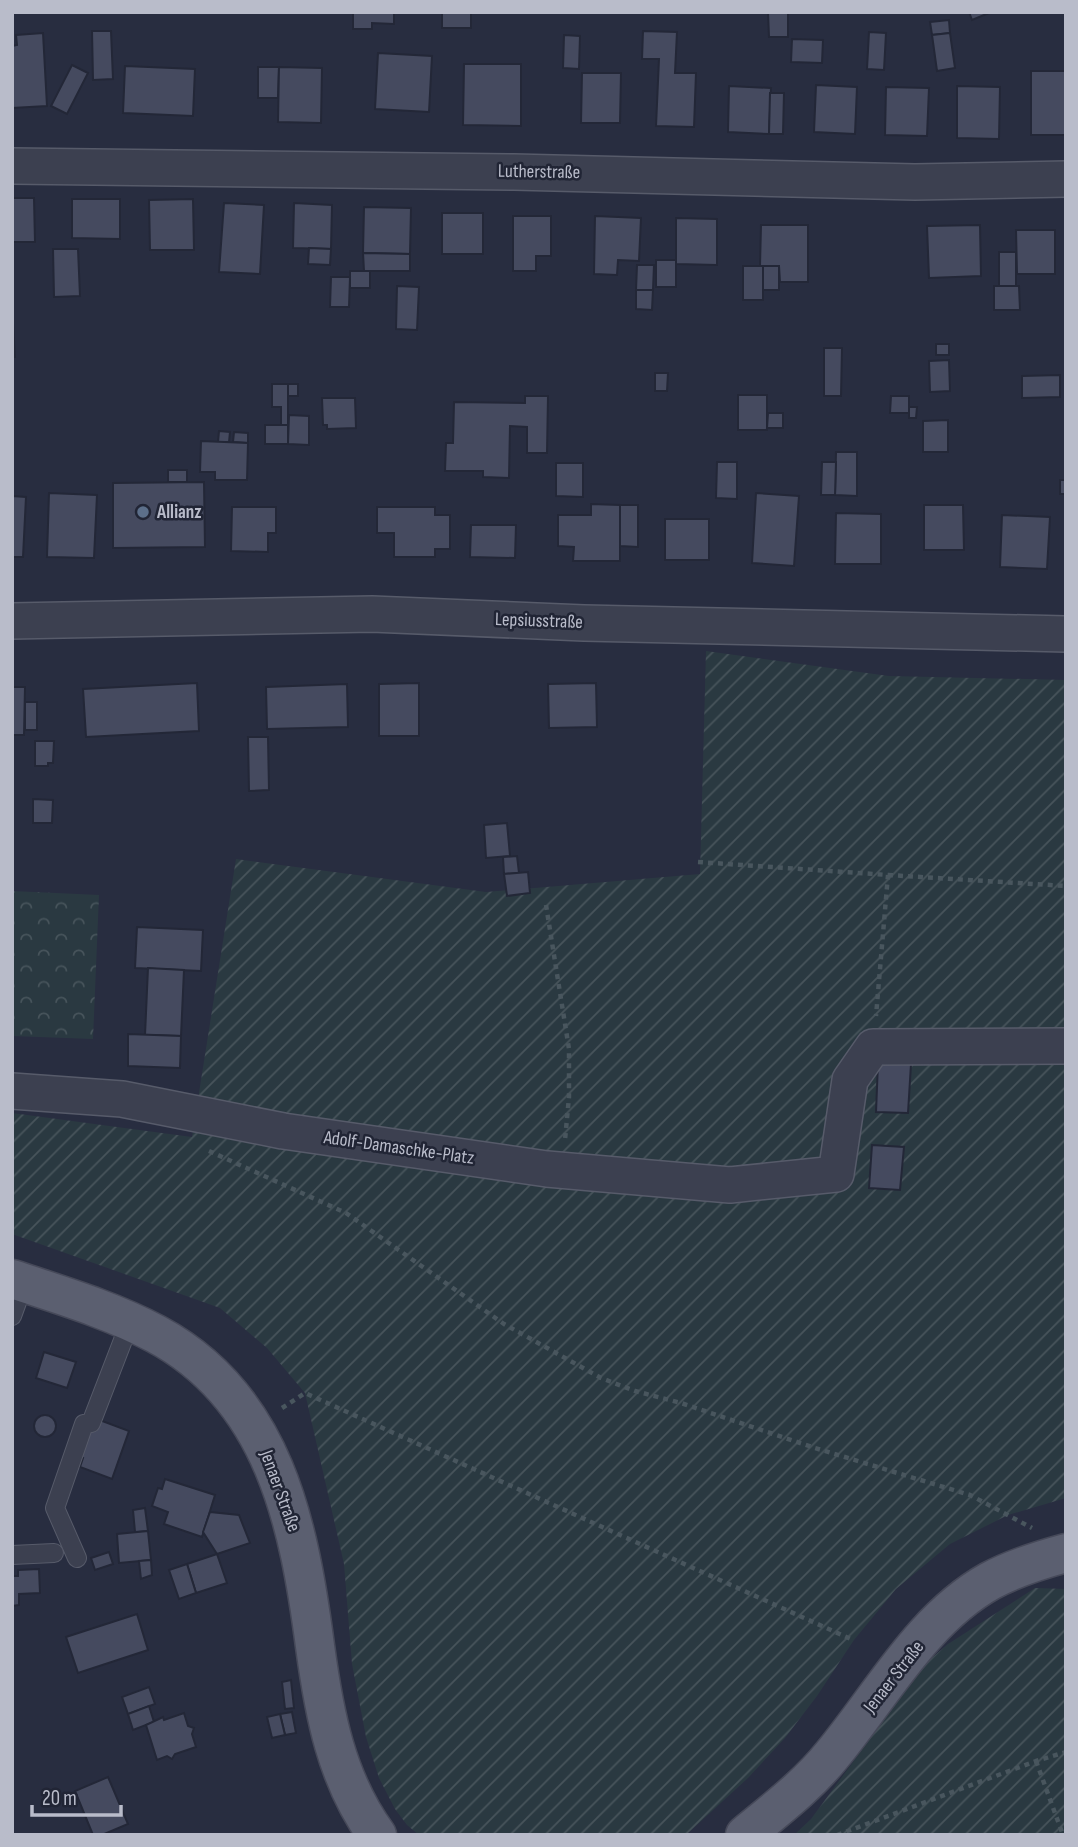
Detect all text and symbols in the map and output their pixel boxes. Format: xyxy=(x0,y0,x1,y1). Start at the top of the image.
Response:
street label: Lutherstraße xyxy=(498,160,580,184)
place label: Allianz xyxy=(156,501,202,524)
marker: Allianz xyxy=(135,504,151,520)
street label: Lepsiusstraße xyxy=(495,608,583,634)
street label: Adolf-Damaschke-Platz xyxy=(321,1126,476,1170)
street label: Jenaer Straße xyxy=(254,1446,305,1535)
street label: Jenaer Straße xyxy=(858,1636,929,1718)
scale bar xyxy=(32,1773,121,1817)
text: 20 m xyxy=(42,1786,77,1811)

